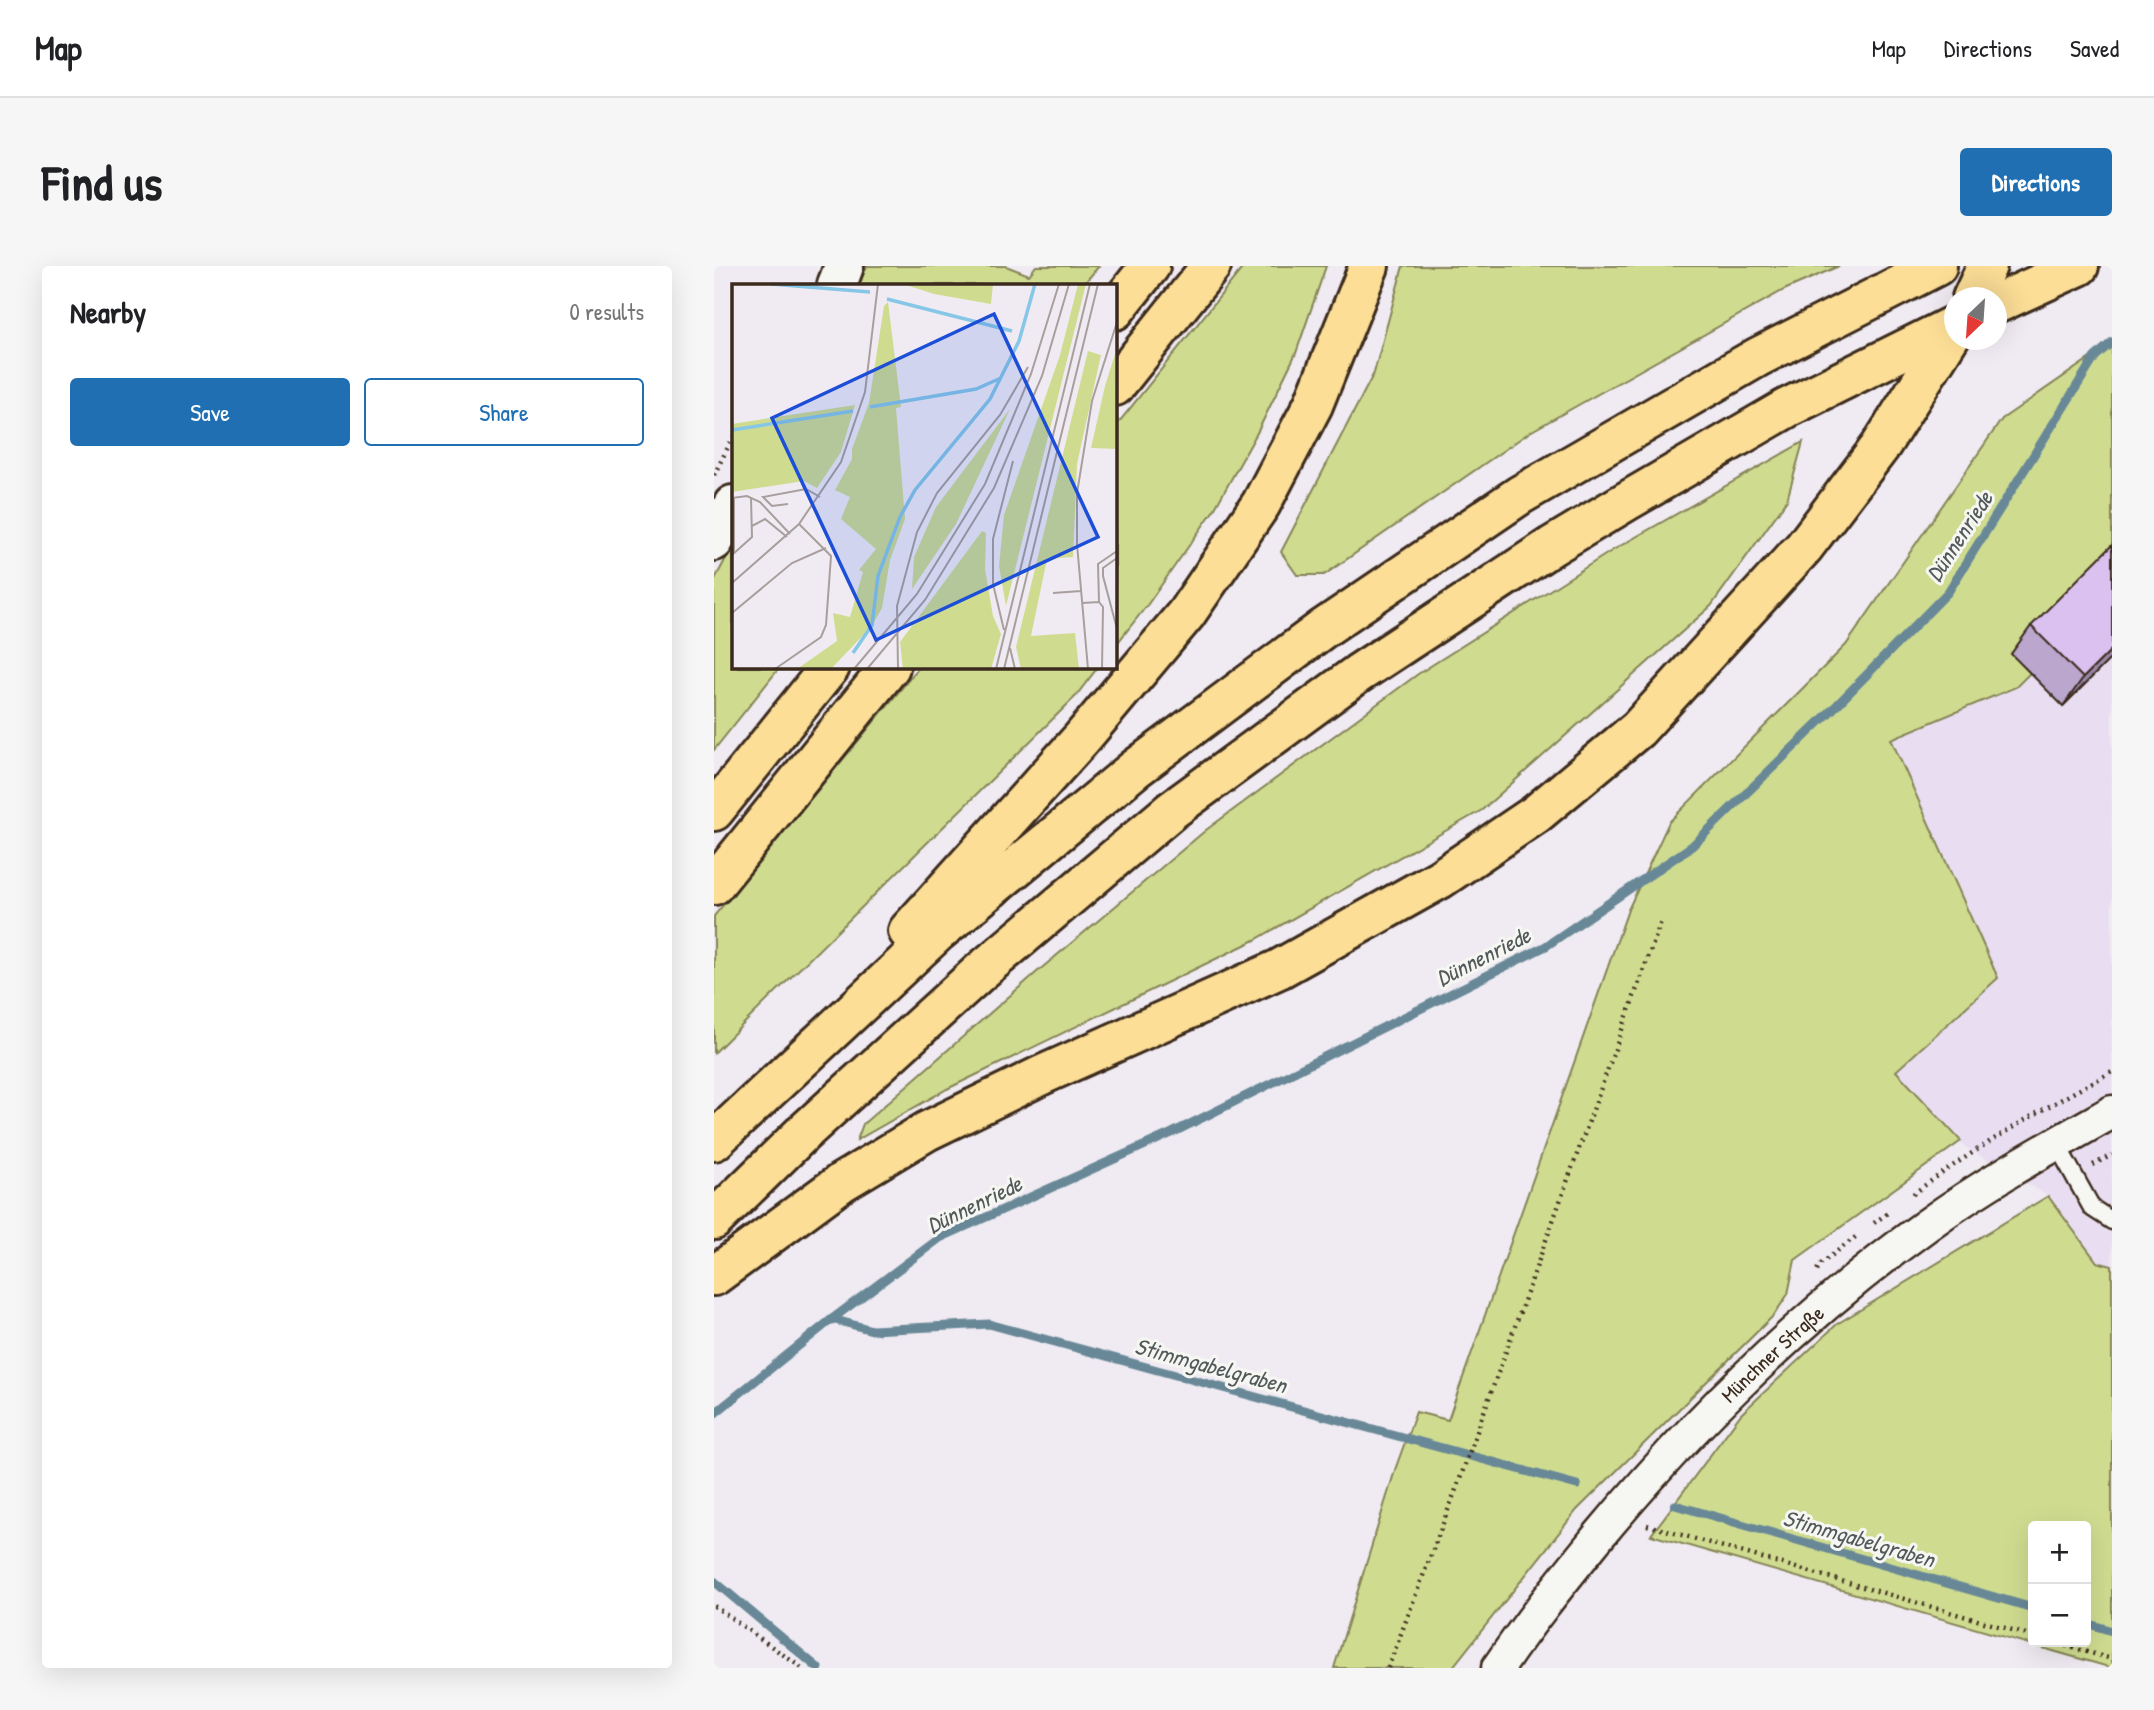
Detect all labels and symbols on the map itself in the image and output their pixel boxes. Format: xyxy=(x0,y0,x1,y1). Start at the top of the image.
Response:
inset map xyxy=(732,284,1116,668)
north arrow xyxy=(1944,287,2007,350)
water label: Dünnenriede xyxy=(1918,484,2000,587)
water label: Dünnenriede xyxy=(1431,919,1536,993)
water label: Dünnenriede xyxy=(921,1167,1027,1240)
street label: Münchner Straße xyxy=(1714,1298,1830,1409)
water label: Stimmgabelgraben xyxy=(1131,1330,1292,1402)
water label: Stimmgabelgraben xyxy=(1779,1502,1940,1576)

